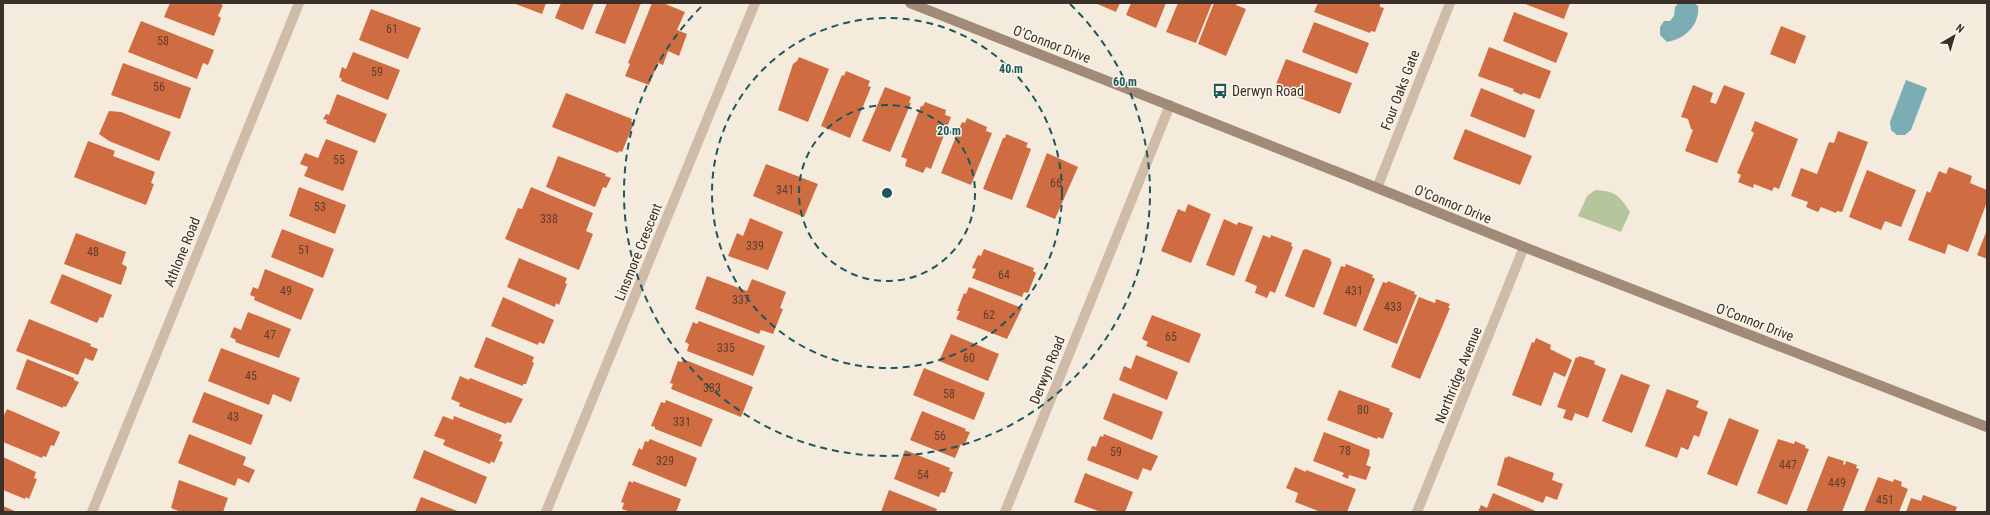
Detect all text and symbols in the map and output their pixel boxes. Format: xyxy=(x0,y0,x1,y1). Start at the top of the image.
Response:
north arrow xyxy=(1934,16,1974,56)
text: N xyxy=(1953,21,1967,36)
house number: 61 xyxy=(386,22,398,36)
street label: O'Connor Drive xyxy=(1011,22,1093,66)
house number: 58 xyxy=(157,34,169,48)
street label: Four Oaks Gate xyxy=(1377,47,1423,132)
text: 40 m xyxy=(999,62,1023,76)
house number: 59 xyxy=(371,65,383,79)
text: 60 m xyxy=(1113,75,1137,89)
house number: 56 xyxy=(153,80,165,94)
bus stop icon: Derwyn Road xyxy=(1211,82,1229,100)
place label: Derwyn Road xyxy=(1232,83,1304,99)
text: 20 m xyxy=(937,124,961,138)
house number: 55 xyxy=(333,153,345,167)
house number: 66 xyxy=(1050,176,1062,190)
street label: O'Connor Drive xyxy=(1412,181,1494,227)
house number: 341 xyxy=(776,183,794,197)
centre of rings xyxy=(880,186,894,200)
house number: 53 xyxy=(314,200,326,214)
street label: Linsmore Crescent xyxy=(611,201,665,303)
house number: 338 xyxy=(540,212,558,226)
street label: Athlone Road xyxy=(161,215,203,289)
house number: 339 xyxy=(746,239,764,253)
house number: 51 xyxy=(298,243,310,257)
house number: 48 xyxy=(87,245,99,259)
house number: 64 xyxy=(998,268,1010,282)
house number: 49 xyxy=(280,284,292,298)
house number: 431 xyxy=(1345,284,1363,298)
house number: 337 xyxy=(732,293,750,307)
house number: 433 xyxy=(1384,300,1402,314)
street label: O'Connor Drive xyxy=(1714,300,1796,344)
house number: 62 xyxy=(983,308,995,322)
street label: Northridge Avenue xyxy=(1431,324,1485,426)
house number: 47 xyxy=(264,328,276,342)
house number: 65 xyxy=(1165,330,1177,344)
street label: Derwyn Road xyxy=(1026,334,1068,406)
house number: 335 xyxy=(717,341,735,355)
house number: 60 xyxy=(963,351,975,365)
house number: 45 xyxy=(245,369,257,383)
house number: 333 xyxy=(703,381,721,395)
house number: 58 xyxy=(943,387,955,401)
house number: 80 xyxy=(1357,403,1369,417)
house number: 43 xyxy=(227,410,239,424)
house number: 331 xyxy=(673,415,691,429)
house number: 56 xyxy=(934,429,946,443)
house number: 78 xyxy=(1339,444,1351,458)
house number: 59 xyxy=(1110,445,1122,459)
house number: 329 xyxy=(656,454,674,468)
house number: 447 xyxy=(1779,458,1797,472)
house number: 54 xyxy=(917,468,929,482)
house number: 449 xyxy=(1828,476,1846,490)
house number: 451 xyxy=(1876,493,1894,507)

